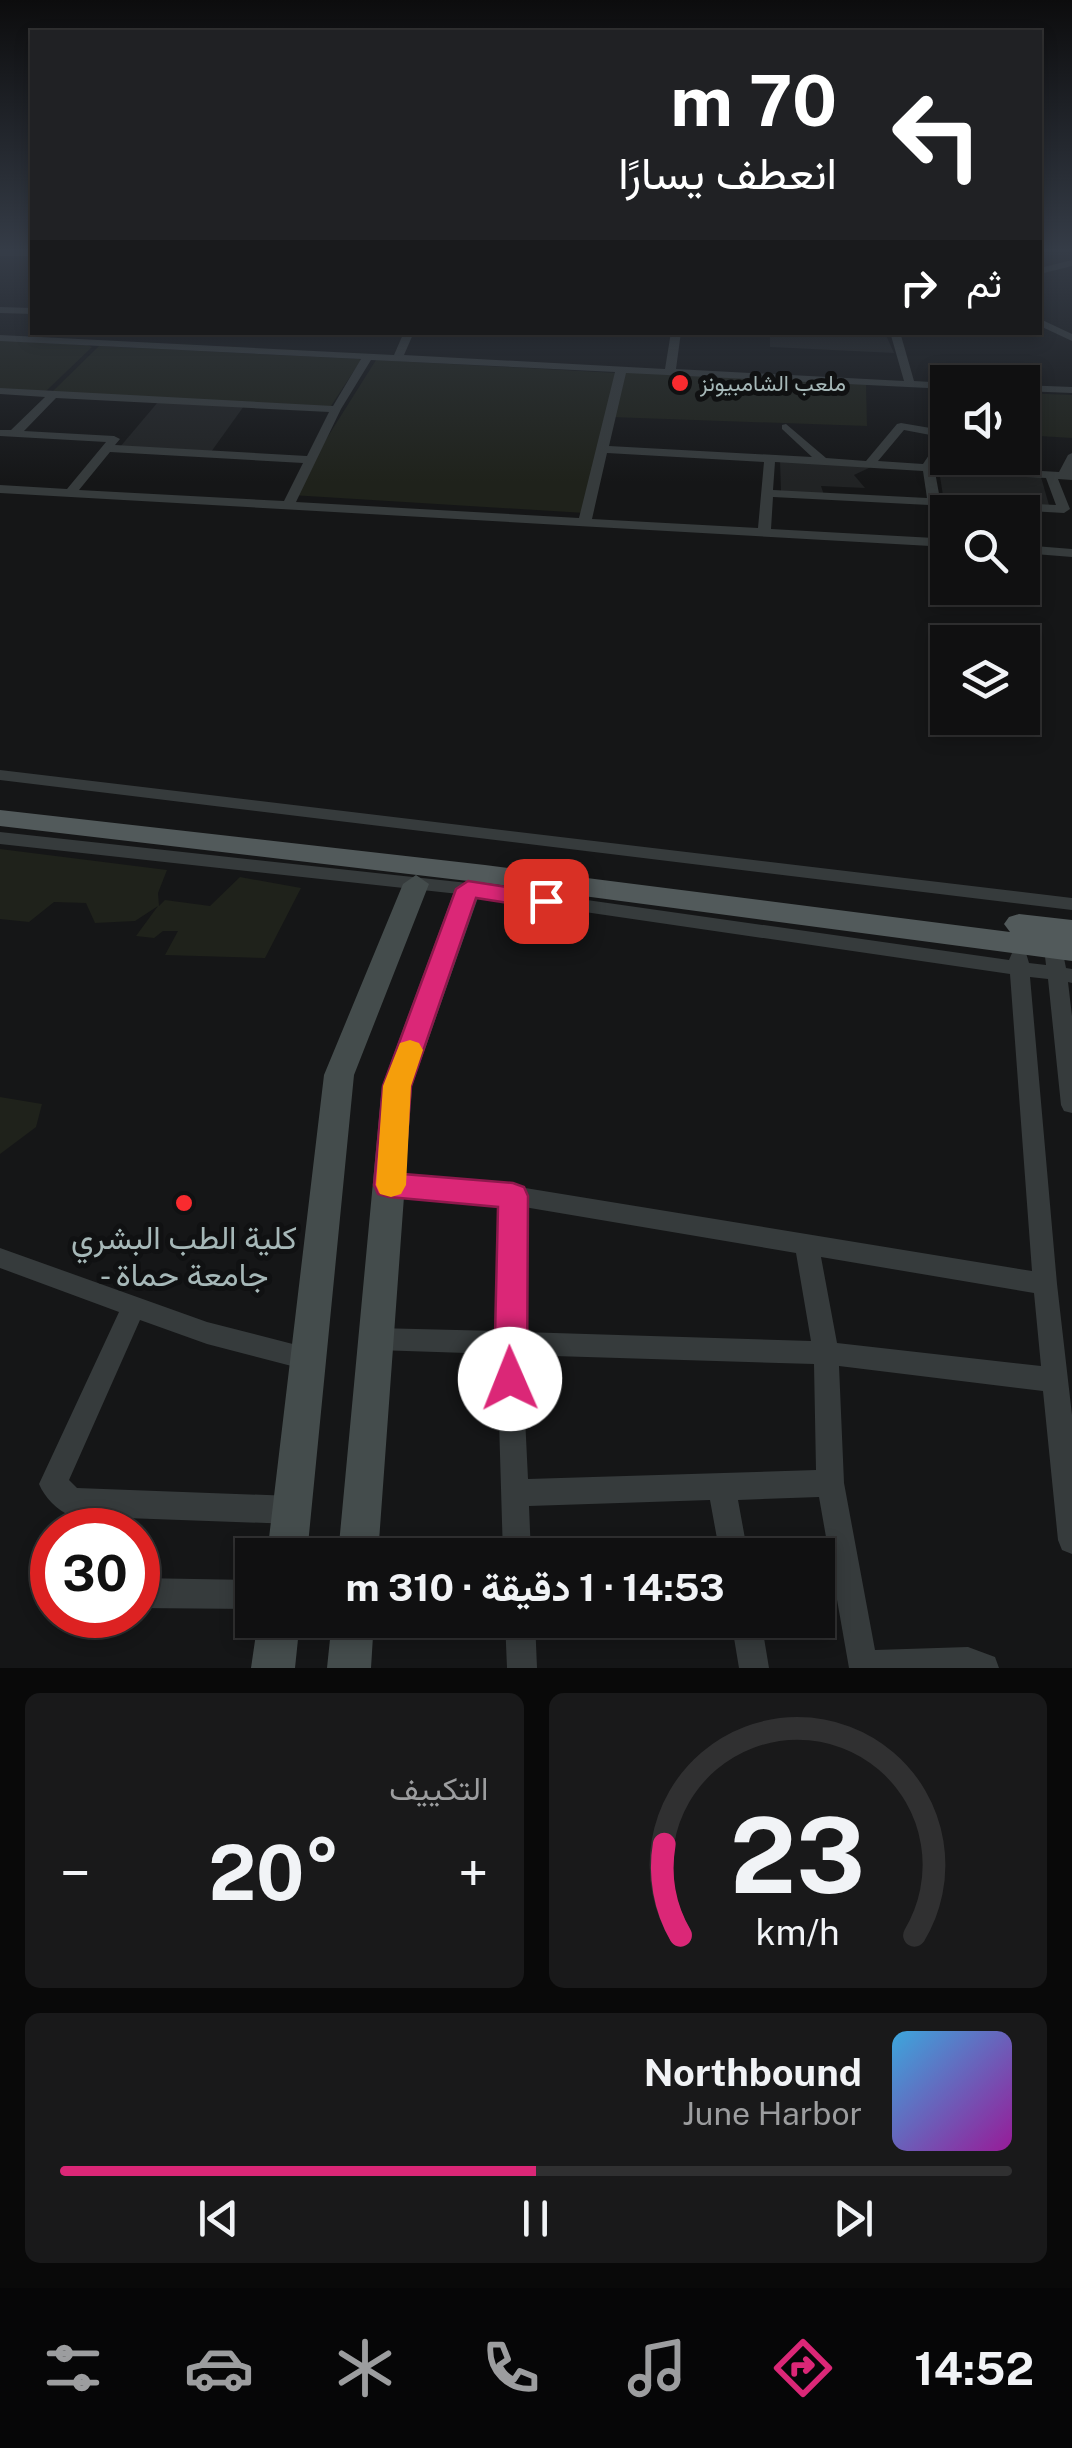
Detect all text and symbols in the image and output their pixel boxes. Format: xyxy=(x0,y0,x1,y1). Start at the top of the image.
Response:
text: 70 m xyxy=(670,59,837,142)
icon: left xyxy=(872,70,1002,200)
text: انعطف يسارًا xyxy=(618,146,837,199)
icon: right xyxy=(891,260,946,315)
text: ثم xyxy=(966,261,1002,306)
map controls xyxy=(930,365,1040,735)
button: sound xyxy=(930,365,1040,475)
place label: ملعب الشامبيونز xyxy=(699,370,846,397)
marker: ملعب الشامبيونز xyxy=(669,372,691,394)
button: search xyxy=(930,495,1040,605)
button: layers xyxy=(930,625,1040,735)
pin xyxy=(504,859,589,944)
icon: arrive xyxy=(519,874,574,929)
marker: كلية الطب البشري - جامعة حماة xyxy=(173,1192,195,1214)
place label: كلية الطب البشري - جامعة حماة xyxy=(71,1219,297,1293)
position arrow xyxy=(458,1327,562,1431)
speed limit sign: 30 xyxy=(30,1508,160,1638)
text: 14:53 · 1 دقيقة · 310 m xyxy=(345,1565,725,1610)
text: التكييف xyxy=(389,1770,489,1807)
text: 23 xyxy=(730,1794,865,1916)
text: 20° xyxy=(208,1829,340,1917)
text: − xyxy=(60,1841,91,1905)
text: + xyxy=(458,1841,488,1905)
text: km/h xyxy=(756,1911,840,1953)
text: Northbound xyxy=(644,2050,862,2095)
text: June Harbor xyxy=(682,2095,862,2132)
icon: previous xyxy=(191,2191,246,2246)
icon: pause xyxy=(508,2191,563,2246)
icon: next xyxy=(826,2191,881,2246)
icon: filters xyxy=(38,2333,108,2403)
icon: car xyxy=(184,2333,254,2403)
icon: climate xyxy=(330,2333,400,2403)
icon: phone xyxy=(476,2333,546,2403)
icon: music xyxy=(622,2333,692,2403)
icon: directions xyxy=(768,2333,838,2403)
text: 14:52 xyxy=(914,2342,1034,2395)

